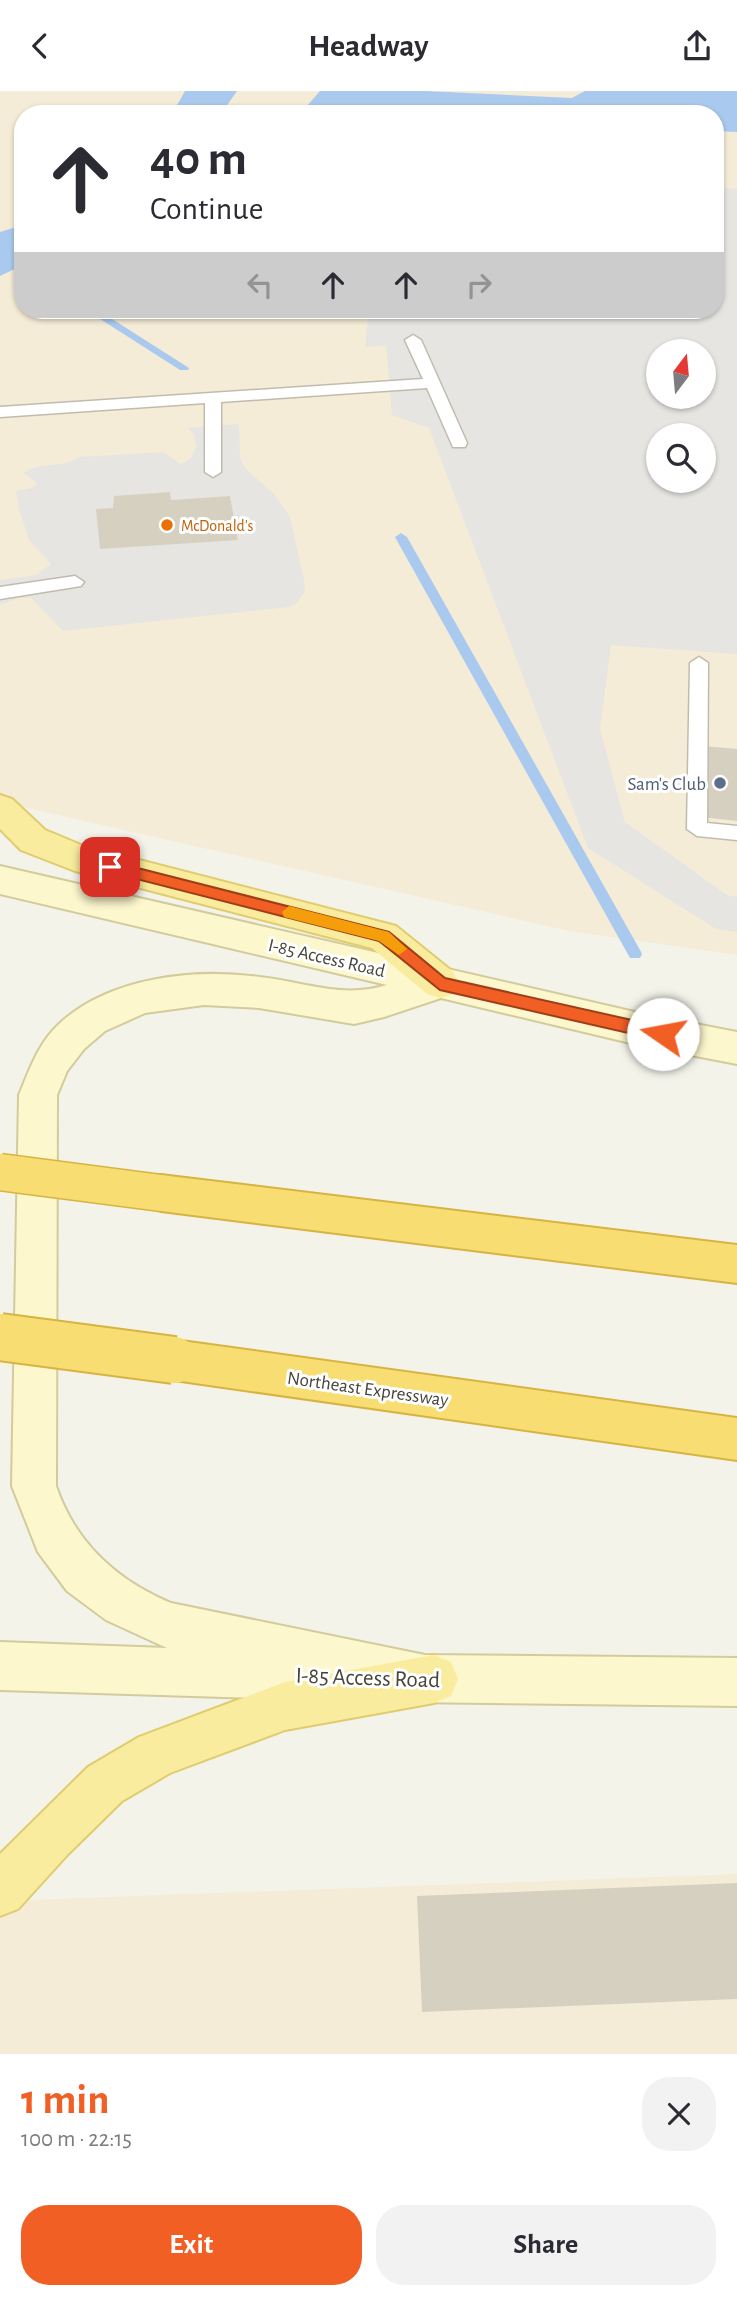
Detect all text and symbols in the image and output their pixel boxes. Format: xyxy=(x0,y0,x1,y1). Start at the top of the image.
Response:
icon: back xyxy=(21,27,59,65)
icon: share xyxy=(678,27,716,65)
text: Headway xyxy=(308,30,429,62)
icon: ahead xyxy=(35,133,126,224)
text: 40 m xyxy=(150,135,247,184)
text: Continue xyxy=(150,193,263,225)
icon: left xyxy=(241,266,279,304)
icon: ahead xyxy=(314,266,352,304)
icon: ahead xyxy=(387,266,425,304)
icon: right xyxy=(460,266,498,304)
north arrow xyxy=(646,339,716,409)
map controls xyxy=(646,339,716,493)
button: search xyxy=(646,423,716,493)
marker: McDonald's xyxy=(159,517,175,533)
place label: McDonald's xyxy=(181,518,254,534)
place label: Sam's Club xyxy=(627,775,706,794)
marker: Sam's Club xyxy=(712,775,728,791)
pin xyxy=(80,837,140,897)
icon: arrive xyxy=(91,848,129,886)
street label: I-85 Access Road xyxy=(266,936,387,981)
position arrow xyxy=(626,997,700,1071)
street label: Northeast Expressway xyxy=(286,1369,450,1410)
street label: I-85 Access Road xyxy=(295,1664,441,1693)
button: close xyxy=(642,2077,716,2151)
text: 1 min xyxy=(21,2079,110,2121)
text: 100 m · 22:15 xyxy=(21,2128,132,2151)
button: Exit xyxy=(21,2205,362,2285)
button: Share xyxy=(376,2205,716,2285)

